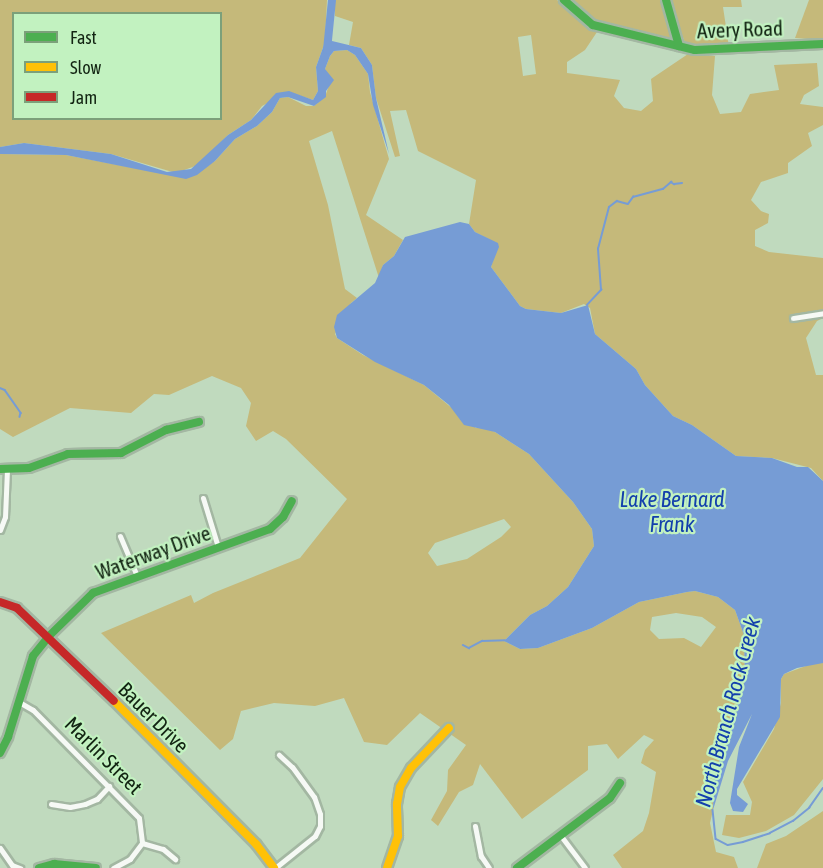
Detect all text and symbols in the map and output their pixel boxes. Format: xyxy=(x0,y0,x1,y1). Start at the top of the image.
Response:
legend xyxy=(12,12,222,120)
street label: Avery Road xyxy=(697,15,783,43)
text: Fast xyxy=(70,27,97,48)
text: Slow xyxy=(70,57,101,78)
text: Jam xyxy=(70,87,97,108)
water label: Lake Bernard Frank xyxy=(619,486,725,538)
street label: Waterway Drive xyxy=(92,520,214,584)
water label: North Branch Rock Creek xyxy=(690,614,766,810)
street label: Bauer Drive xyxy=(114,677,194,757)
street label: Marlin Street xyxy=(60,711,148,799)

